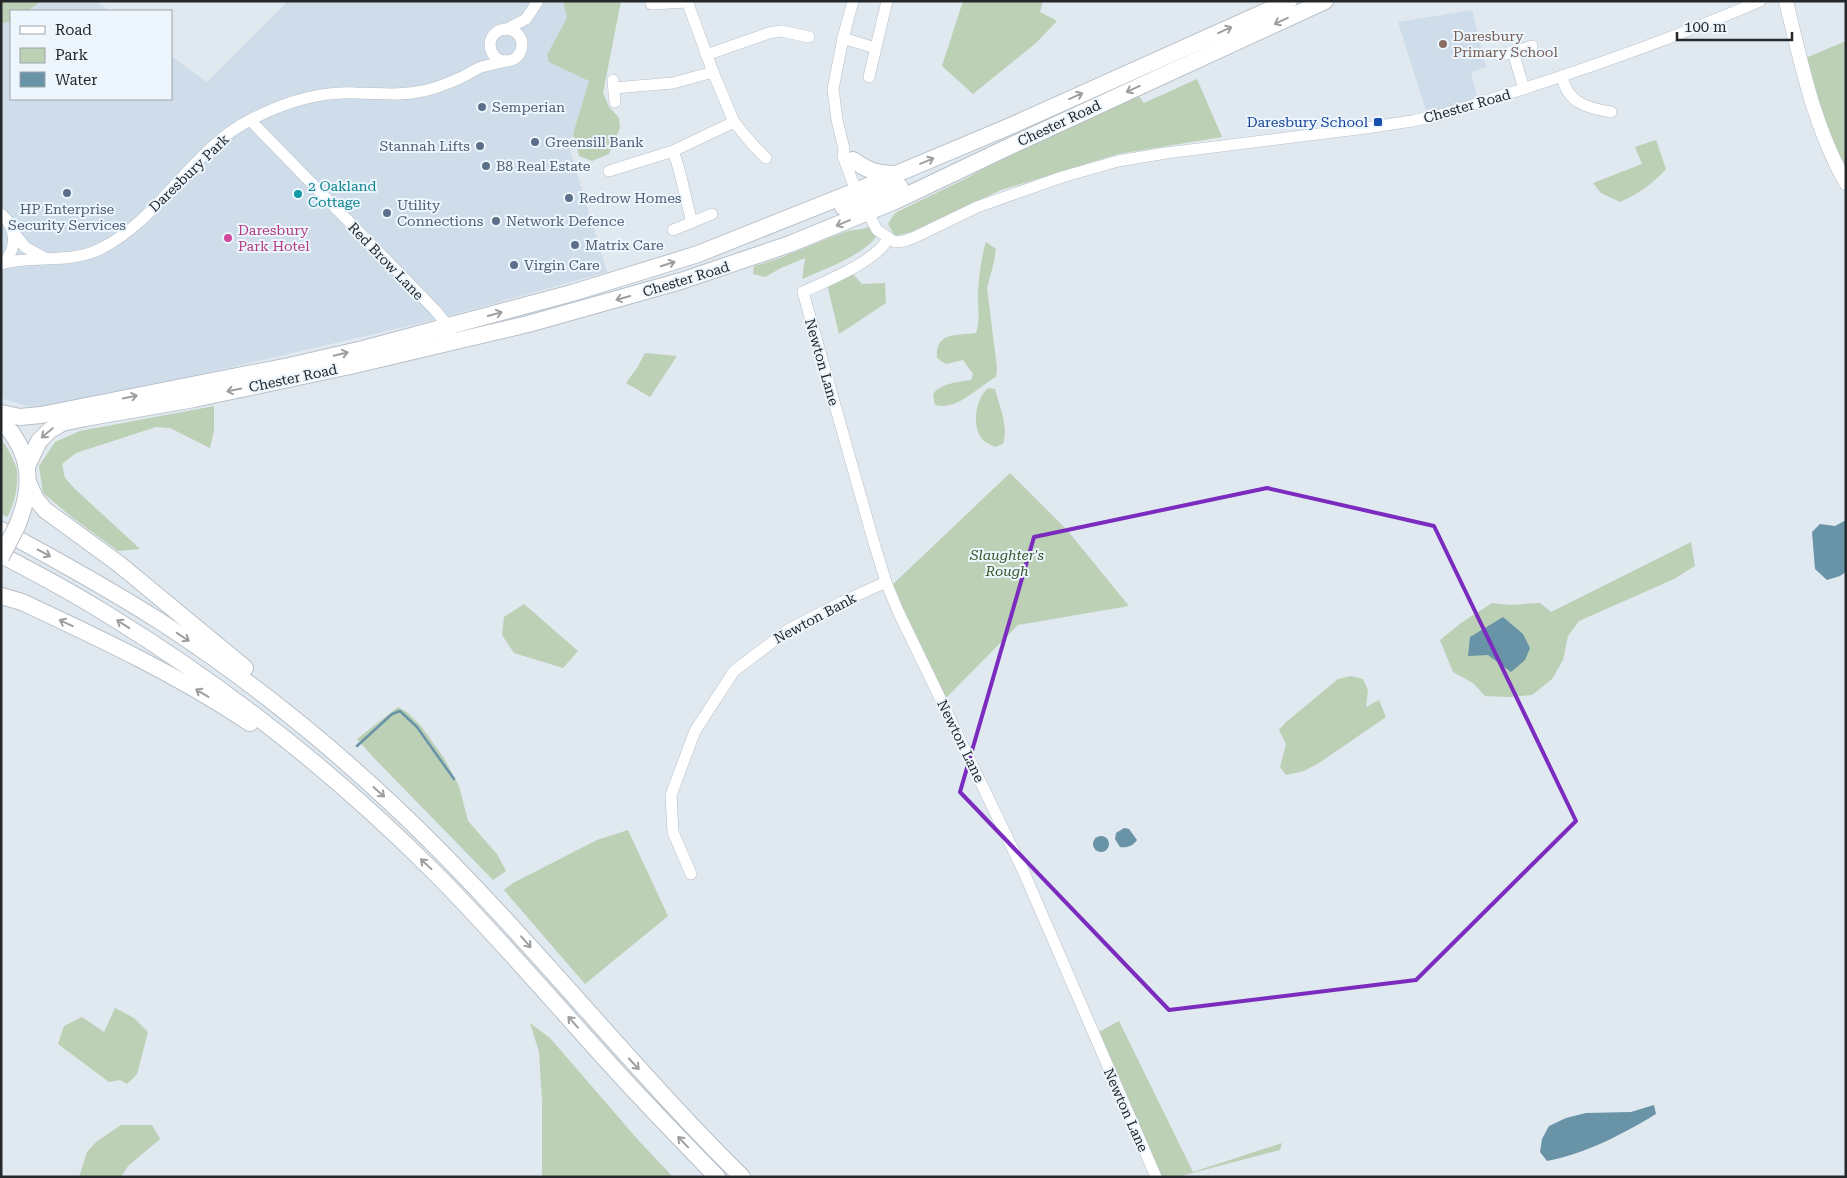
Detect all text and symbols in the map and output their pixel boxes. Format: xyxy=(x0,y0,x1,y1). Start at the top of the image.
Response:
legend xyxy=(10,10,172,100)
scale bar xyxy=(1677,10,1792,42)
one-way arrow xyxy=(1274,17,1289,27)
text: 100 m xyxy=(1684,18,1727,36)
text: Road xyxy=(55,21,92,39)
one-way arrow xyxy=(1217,25,1232,35)
place label: Daresbury Primary School xyxy=(1453,28,1558,60)
marker: Daresbury Primary School xyxy=(1437,38,1449,50)
text: Park xyxy=(55,46,89,64)
text: Water xyxy=(55,71,97,89)
one-way arrow xyxy=(1126,85,1141,94)
street label: Chester Road xyxy=(1422,86,1512,126)
one-way arrow xyxy=(1068,91,1083,101)
street label: Chester Road xyxy=(1015,97,1103,149)
place label: Semperian xyxy=(492,99,565,115)
marker: Semperian xyxy=(476,101,488,113)
place label: Daresbury School xyxy=(1247,114,1369,130)
marker: Daresbury School xyxy=(1372,116,1384,128)
street label: Daresbury Park xyxy=(146,131,232,215)
place label: Greensill Bank xyxy=(545,134,644,150)
marker: Greensill Bank xyxy=(529,136,541,148)
place label: Stannah Lifts xyxy=(380,138,470,154)
marker: Stannah Lifts xyxy=(474,140,486,152)
one-way arrow xyxy=(919,155,934,165)
place label: B8 Real Estate xyxy=(496,158,591,174)
marker: B8 Real Estate xyxy=(480,160,492,172)
place label: 2 Oakland Cottage xyxy=(308,178,377,210)
marker: HP Enterprise Security Services xyxy=(61,187,73,199)
marker: 2 Oakland Cottage xyxy=(292,188,304,200)
place label: Redrow Homes xyxy=(579,190,682,206)
marker: Redrow Homes xyxy=(563,192,575,204)
place label: Utility Connections xyxy=(397,197,484,229)
place label: HP Enterprise Security Services xyxy=(8,201,126,233)
marker: Utility Connections xyxy=(381,207,393,219)
place label: Network Defence xyxy=(506,213,625,229)
marker: Network Defence xyxy=(490,215,502,227)
street label: Red Brow Lane xyxy=(345,219,427,303)
one-way arrow xyxy=(836,219,851,229)
place label: Daresbury Park Hotel xyxy=(238,222,310,254)
marker: Daresbury Park Hotel xyxy=(222,232,234,244)
place label: Matrix Care xyxy=(585,237,664,253)
marker: Matrix Care xyxy=(569,239,581,251)
place label: Virgin Care xyxy=(524,257,600,273)
street label: Chester Road xyxy=(641,258,731,300)
one-way arrow xyxy=(659,258,675,268)
marker: Virgin Care xyxy=(508,259,520,271)
one-way arrow xyxy=(615,294,631,304)
one-way arrow xyxy=(486,309,502,318)
street label: Newton Lane xyxy=(802,317,842,408)
one-way arrow xyxy=(332,349,348,358)
street label: Chester Road xyxy=(247,361,339,395)
one-way arrow xyxy=(226,386,242,396)
one-way arrow xyxy=(122,392,138,402)
one-way arrow xyxy=(40,428,53,439)
park label: Slaughter's Rough xyxy=(969,547,1045,579)
one-way arrow xyxy=(36,549,51,558)
street label: Newton Bank xyxy=(771,589,859,647)
one-way arrow xyxy=(59,617,74,627)
one-way arrow xyxy=(116,618,130,628)
one-way arrow xyxy=(176,632,190,642)
one-way arrow xyxy=(196,687,210,697)
street label: Newton Lane xyxy=(934,697,988,785)
one-way arrow xyxy=(373,786,385,798)
one-way arrow xyxy=(420,858,433,870)
one-way arrow xyxy=(520,935,531,948)
one-way arrow xyxy=(567,1016,579,1029)
one-way arrow xyxy=(628,1057,640,1070)
street label: Newton Lane xyxy=(1100,1066,1152,1155)
one-way arrow xyxy=(677,1136,689,1148)

